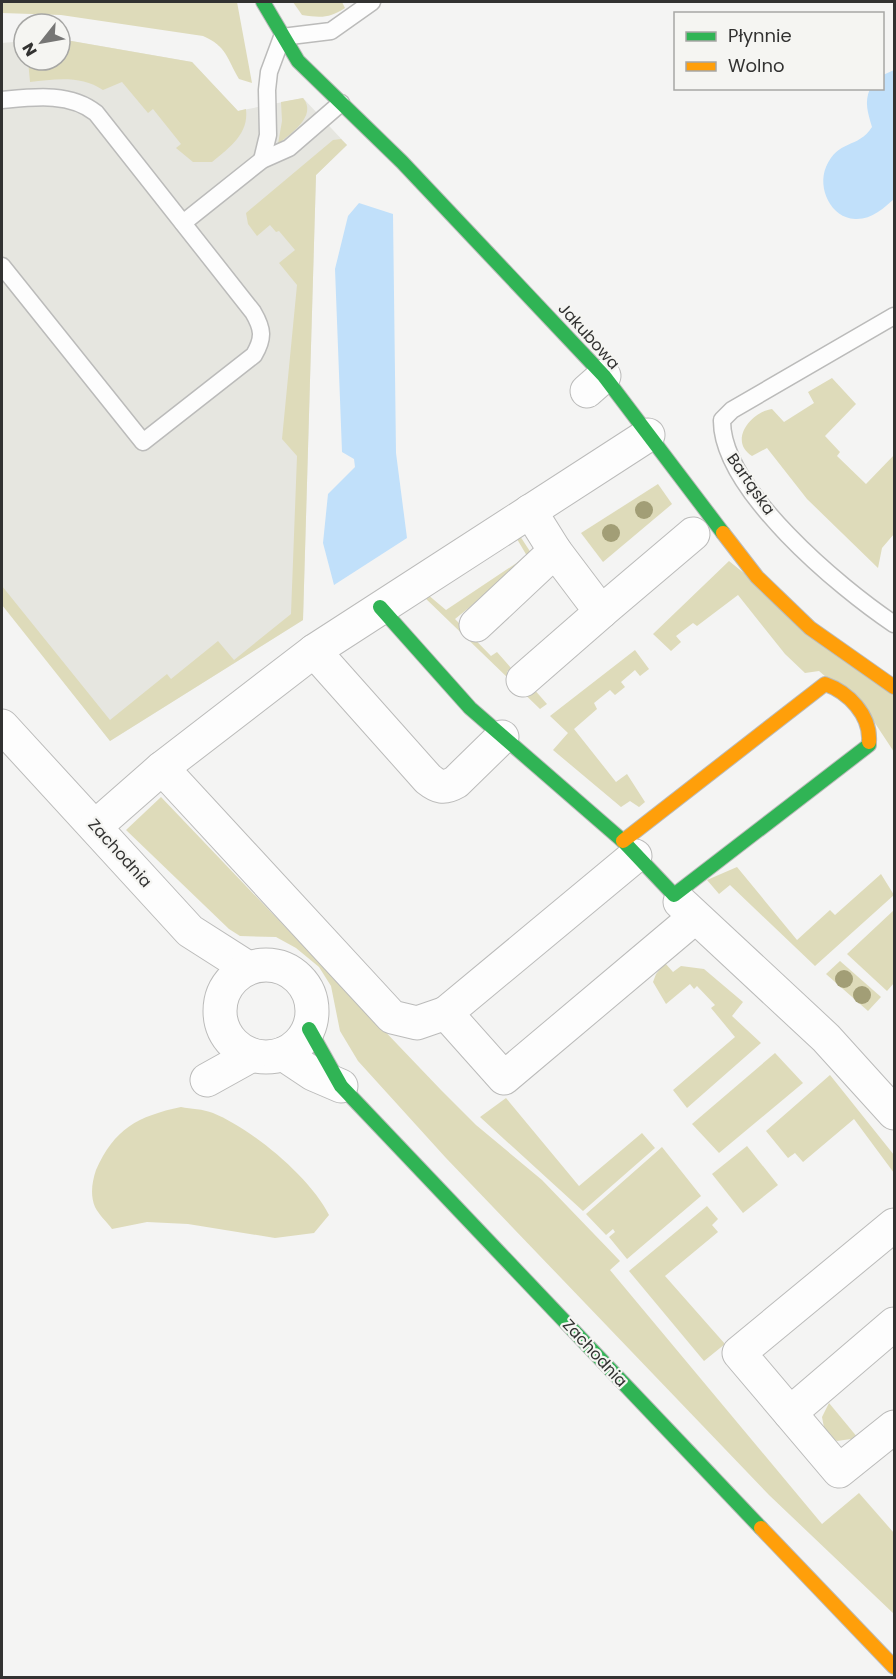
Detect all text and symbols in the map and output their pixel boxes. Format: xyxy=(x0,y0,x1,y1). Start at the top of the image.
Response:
north arrow xyxy=(12,12,72,72)
legend xyxy=(674,12,884,90)
text: Płynnie xyxy=(728,23,792,48)
text: N xyxy=(17,38,43,61)
text: Wolno xyxy=(728,53,785,78)
street label: Jakubowa xyxy=(553,298,625,374)
street label: Bartąska xyxy=(721,448,781,520)
street label: Zachodnia xyxy=(83,814,157,892)
street label: Zachodnia xyxy=(557,1314,633,1392)

